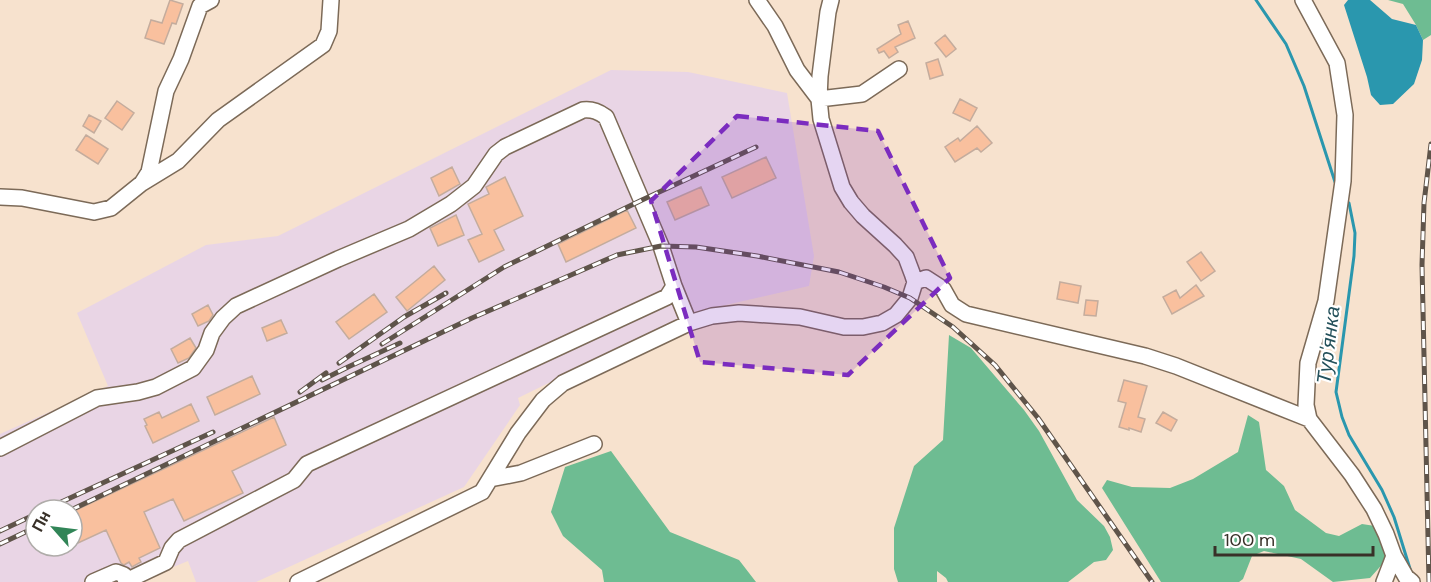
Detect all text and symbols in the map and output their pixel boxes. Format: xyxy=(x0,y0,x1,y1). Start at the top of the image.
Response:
water label: Тур'янка xyxy=(1310,305,1346,385)
north arrow xyxy=(24,498,84,558)
text: Пн xyxy=(27,507,55,535)
scale bar xyxy=(1215,519,1372,557)
text: 100 m xyxy=(1224,528,1275,552)

